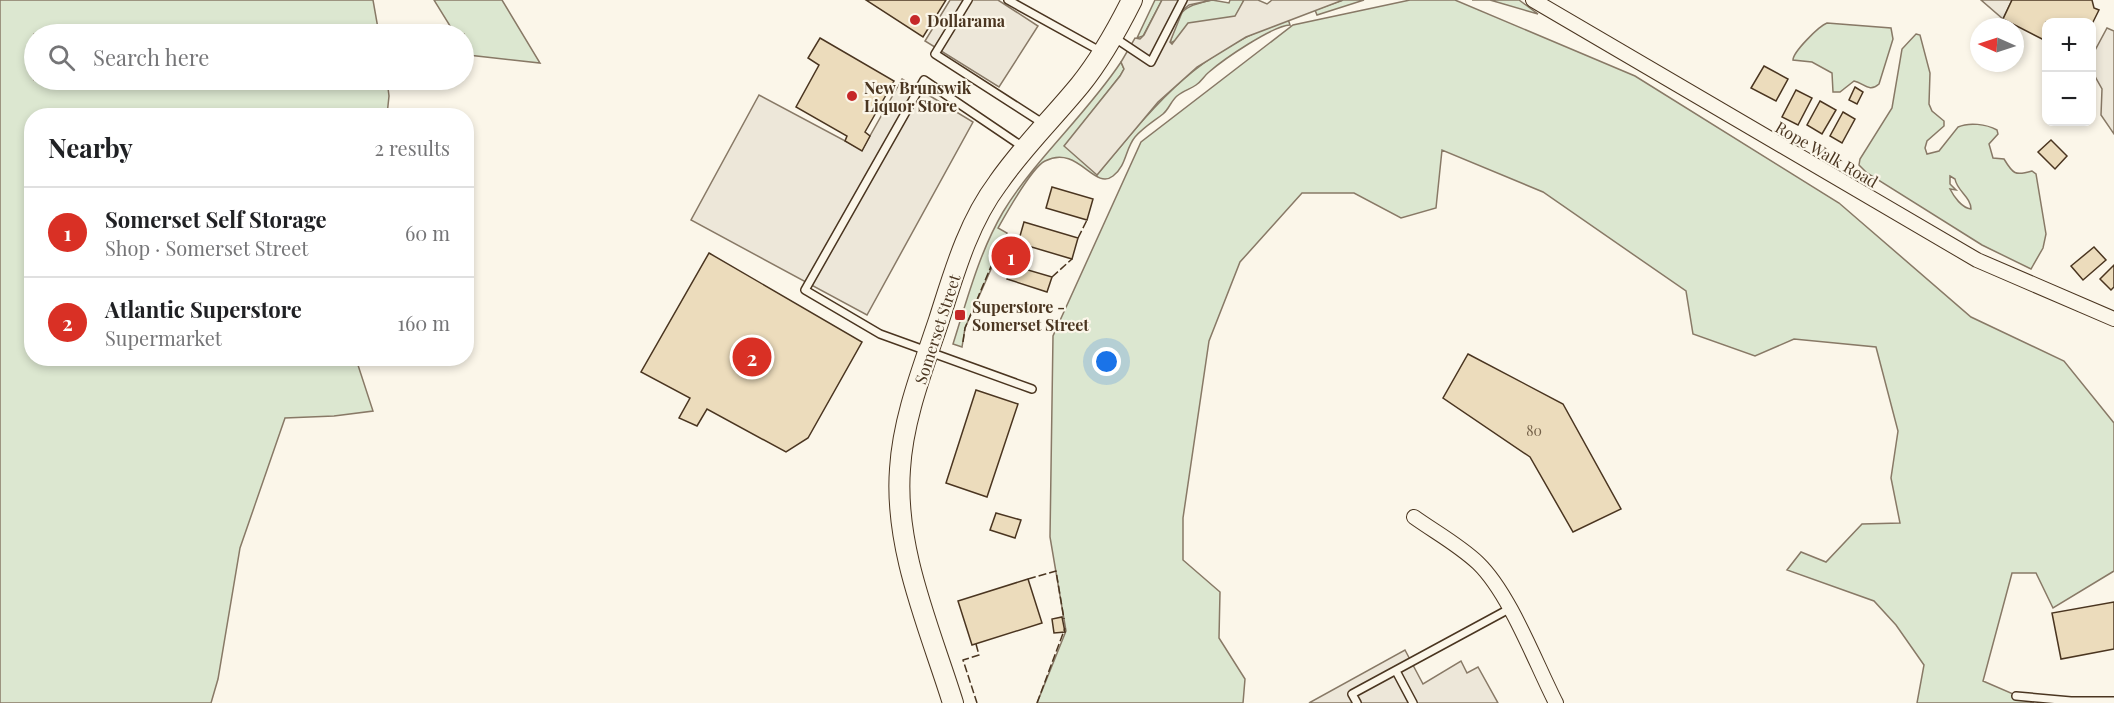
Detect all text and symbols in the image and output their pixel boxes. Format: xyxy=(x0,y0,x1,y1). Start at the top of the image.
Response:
place label: Dollarama xyxy=(927,10,1006,31)
marker: Dollarama xyxy=(908,13,922,27)
north arrow xyxy=(1970,18,2024,72)
map controls xyxy=(2042,18,2096,126)
button: + xyxy=(2042,18,2096,72)
search box xyxy=(24,24,474,90)
icon: search xyxy=(45,41,78,74)
text: Search here xyxy=(93,42,209,72)
button: − xyxy=(2042,72,2096,126)
place label: New Brunswik Liquor Store xyxy=(864,77,972,116)
marker: New Brunswik Liquor Store xyxy=(845,89,859,103)
street label: Rope Walk Road xyxy=(1772,116,1882,192)
text: Nearby xyxy=(48,130,133,165)
text: 2 results xyxy=(375,134,450,161)
text: Somerset Self Storage xyxy=(105,204,327,234)
text: 1 xyxy=(64,219,71,246)
text: 60 m xyxy=(405,219,450,246)
text: Shop · Somerset Street xyxy=(105,234,308,261)
pin: 1 xyxy=(992,234,1030,278)
street label: Somerset Street xyxy=(909,271,965,387)
text: Atlantic Superstore xyxy=(105,294,302,324)
place label: Superstore - Somerset Street xyxy=(972,296,1089,335)
marker: Superstore - Somerset Street xyxy=(953,308,967,322)
text: 2 xyxy=(62,309,73,336)
text: 160 m xyxy=(398,309,450,336)
text: Supermarket xyxy=(105,324,222,351)
pin: 2 xyxy=(732,334,771,380)
your location xyxy=(1092,347,1121,376)
house number: 80 xyxy=(1526,421,1542,440)

